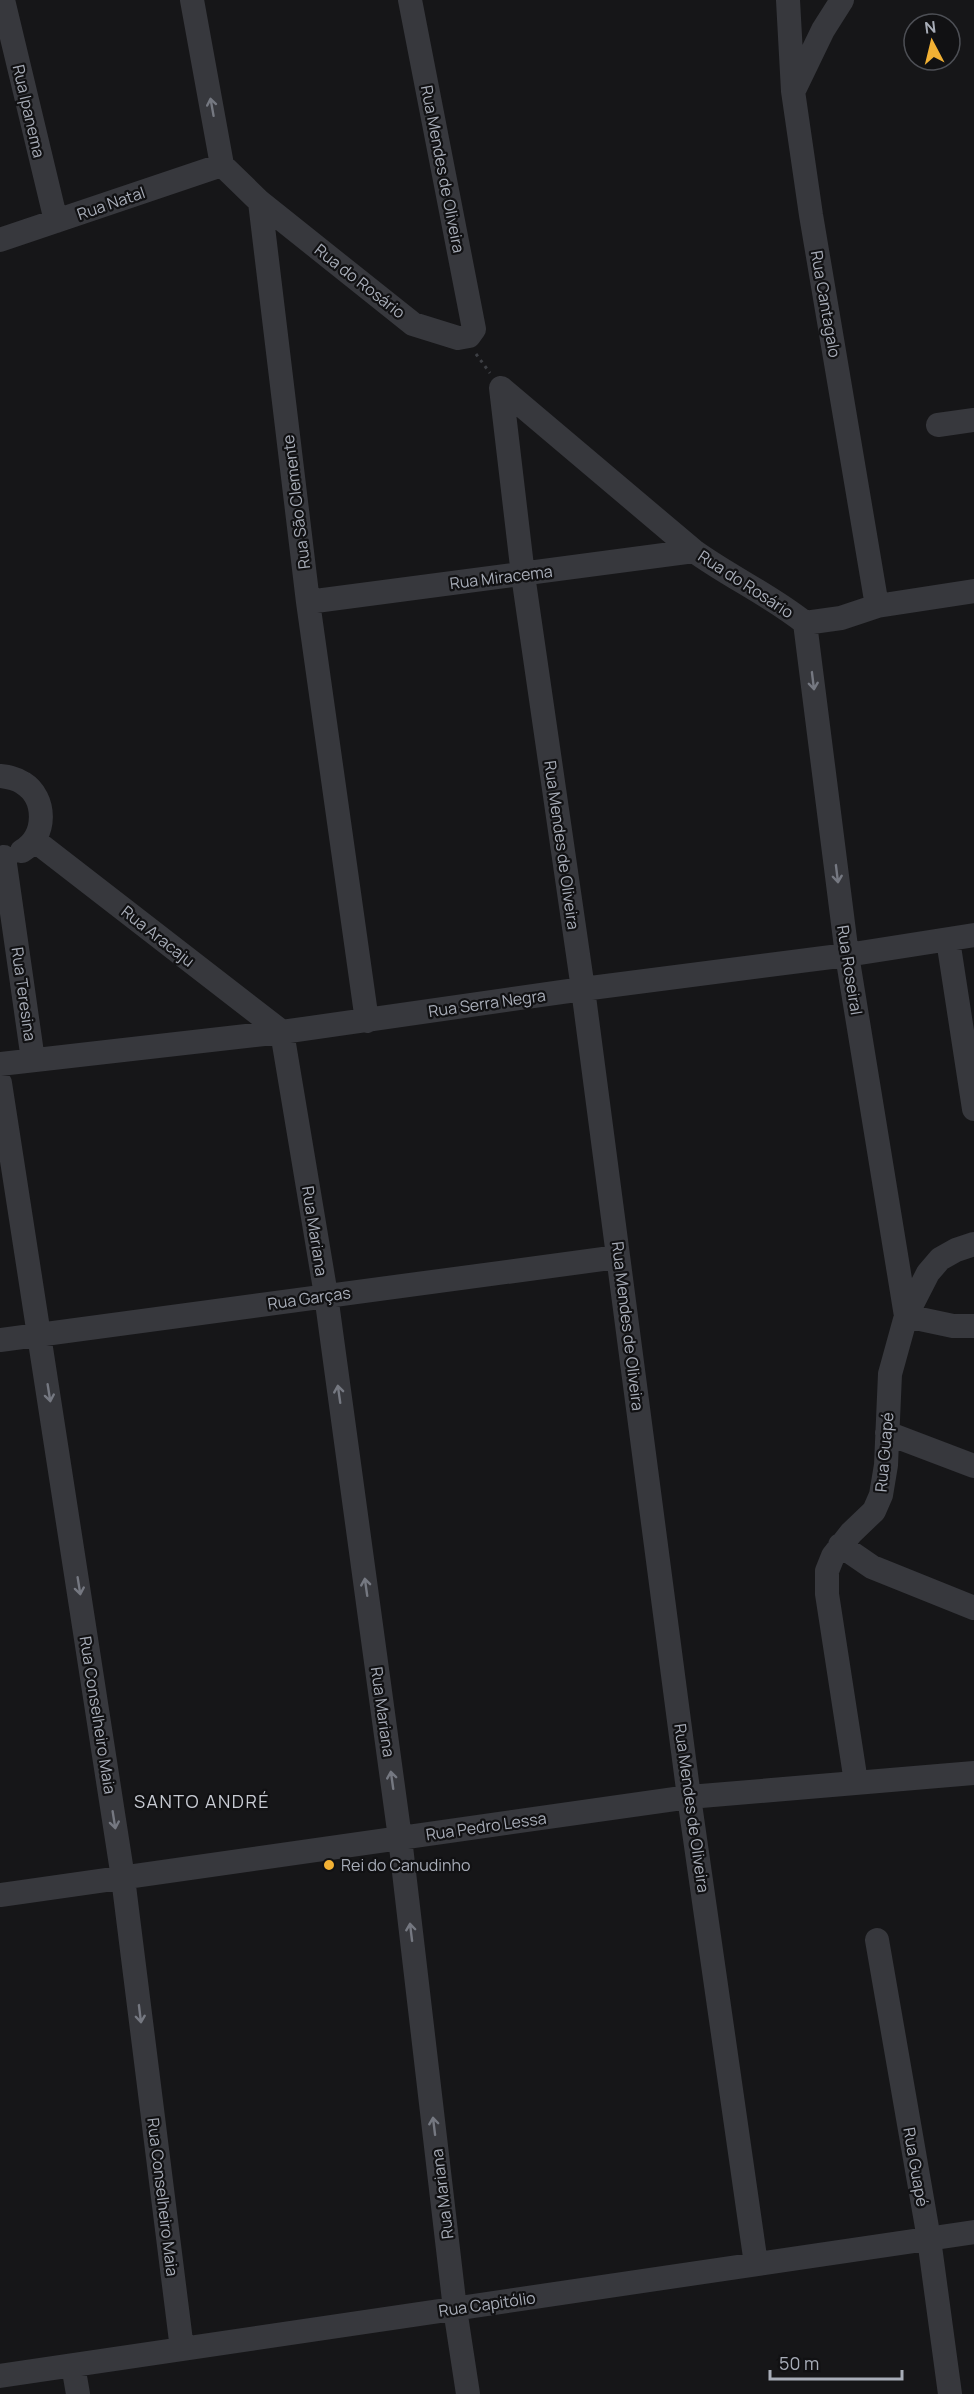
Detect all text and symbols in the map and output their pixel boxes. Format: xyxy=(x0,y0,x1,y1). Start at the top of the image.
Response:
north arrow xyxy=(902,12,962,72)
text: N xyxy=(923,15,937,39)
street label: Rua Ipanema xyxy=(8,62,50,160)
street label: Rua Mendes de Oliveira xyxy=(416,83,470,255)
one-way arrow xyxy=(206,98,217,118)
street label: Rua Natal xyxy=(74,181,148,225)
street label: Rua do Rosário xyxy=(310,239,410,323)
street label: Rua Cantagalo xyxy=(806,249,846,359)
street label: Rua São Clemente xyxy=(277,434,315,570)
street label: Rua do Rosário xyxy=(694,545,798,623)
street label: Rua Miracema xyxy=(448,560,554,594)
one-way arrow xyxy=(807,670,818,690)
street label: Rua Mendes de Oliveira xyxy=(539,759,585,931)
one-way arrow xyxy=(831,864,842,883)
street label: Rua Aracaju xyxy=(117,900,199,972)
street label: Rua Roseiral xyxy=(832,923,868,1017)
street label: Rua Teresina xyxy=(7,946,41,1042)
street label: Rua Serra Negra xyxy=(427,984,547,1022)
street label: Rua Mariana xyxy=(297,1184,333,1278)
street label: Rua Mendes de Oliveira xyxy=(607,1240,649,1412)
street label: Rua Garças xyxy=(266,1281,352,1315)
one-way arrow xyxy=(44,1383,55,1403)
one-way arrow xyxy=(334,1385,345,1404)
street label: Rua Guapé xyxy=(870,1411,898,1493)
one-way arrow xyxy=(73,1576,84,1595)
one-way arrow xyxy=(360,1578,371,1598)
street label: Rua Conselheiro Maia xyxy=(75,1635,121,1795)
street label: Rua Mariana xyxy=(366,1666,400,1758)
street label: Rua Mendes de Oliveira xyxy=(669,1722,715,1894)
one-way arrow xyxy=(386,1771,397,1791)
district label: SANTO ANDRÉ xyxy=(134,1789,270,1813)
street label: Rua Pedro Lessa xyxy=(424,1807,548,1845)
one-way arrow xyxy=(109,1810,120,1830)
place label: Rei do Canudinho xyxy=(341,1854,471,1876)
marker: Rei do Canudinho xyxy=(322,1858,336,1872)
one-way arrow xyxy=(405,1923,416,1943)
one-way arrow xyxy=(135,2003,146,2023)
street label: Rua Conselheiro Maia xyxy=(142,2117,184,2277)
one-way arrow xyxy=(428,2117,439,2136)
street label: Rua Guapé xyxy=(898,2126,934,2208)
street label: Rua Mariana xyxy=(426,2148,458,2240)
street label: Rua Capitólio xyxy=(437,2286,537,2322)
scale bar xyxy=(770,2343,902,2381)
text: 50 m xyxy=(779,2351,819,2375)

